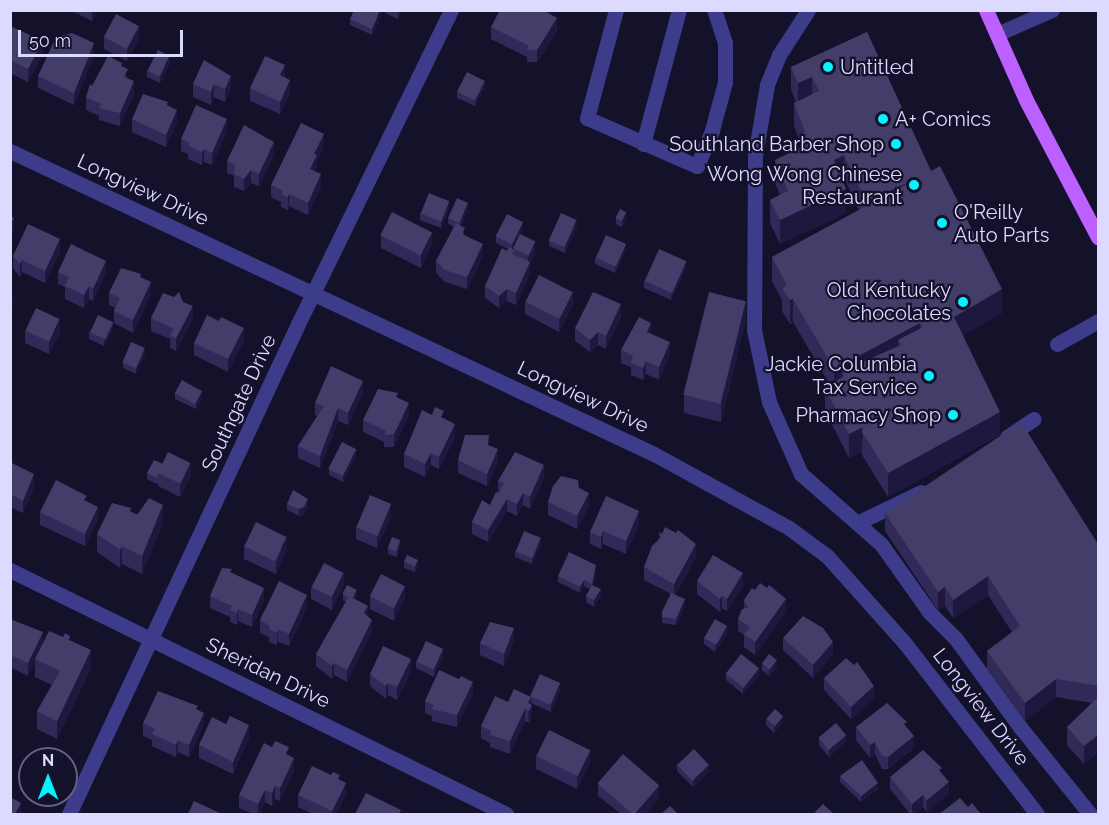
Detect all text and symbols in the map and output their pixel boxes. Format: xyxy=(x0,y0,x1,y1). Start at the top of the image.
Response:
scale bar xyxy=(21,18,186,56)
text: 50 m xyxy=(29,30,71,51)
place label: Untitled xyxy=(840,55,914,79)
marker: Untitled xyxy=(821,60,835,74)
place label: A+ Comics xyxy=(895,107,991,131)
marker: A+ Comics xyxy=(876,112,890,126)
place label: Southland Barber Shop xyxy=(669,132,884,156)
marker: Southland Barber Shop xyxy=(889,137,903,151)
street label: Longview Drive xyxy=(73,149,213,231)
place label: Wong Wong Chinese Restaurant xyxy=(706,162,902,209)
marker: Wong Wong Chinese Restaurant xyxy=(907,178,921,192)
place label: O'Reilly Auto Parts xyxy=(954,200,1049,247)
marker: O'Reilly Auto Parts xyxy=(935,216,949,230)
place label: Old Kentucky Chocolates xyxy=(826,278,951,325)
marker: Old Kentucky Chocolates xyxy=(956,295,970,309)
street label: Southgate Drive xyxy=(197,331,281,475)
place label: Jackie Columbia Tax Service xyxy=(765,352,917,399)
street label: Longview Drive xyxy=(513,356,653,438)
marker: Jackie Columbia Tax Service xyxy=(922,369,936,383)
place label: Pharmacy Shop xyxy=(795,403,941,427)
marker: Pharmacy Shop xyxy=(946,408,960,422)
street label: Sheridan Drive xyxy=(202,633,334,713)
street label: Longview Drive xyxy=(928,643,1034,771)
north arrow xyxy=(18,747,78,807)
text: N xyxy=(42,751,54,770)

